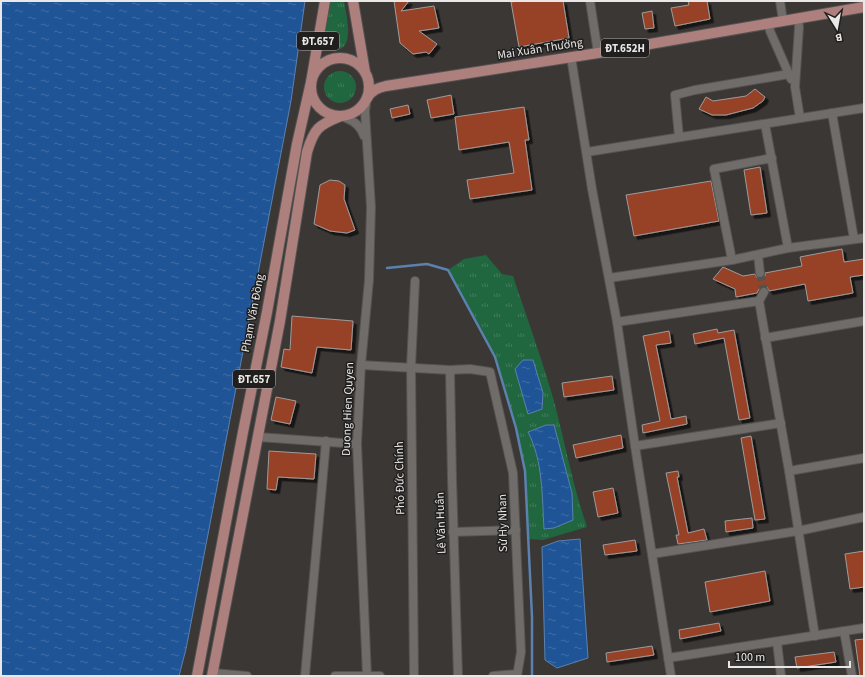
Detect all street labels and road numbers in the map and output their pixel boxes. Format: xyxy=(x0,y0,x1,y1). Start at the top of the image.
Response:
road number: ĐT.657 xyxy=(297,32,339,50)
street label: Mai Xuân Thưởng xyxy=(496,34,584,64)
road number: ĐT.652H xyxy=(601,39,649,57)
street label: Phạm Văn Đồng xyxy=(237,272,269,354)
street label: Duong Hien Quyen xyxy=(338,362,358,456)
road number: ĐT.657 xyxy=(233,370,275,388)
street label: Phó Đức Chính xyxy=(391,441,409,515)
street label: Lê Văn Huân xyxy=(431,492,451,554)
street label: Sử Hy Nhan xyxy=(494,494,512,552)

